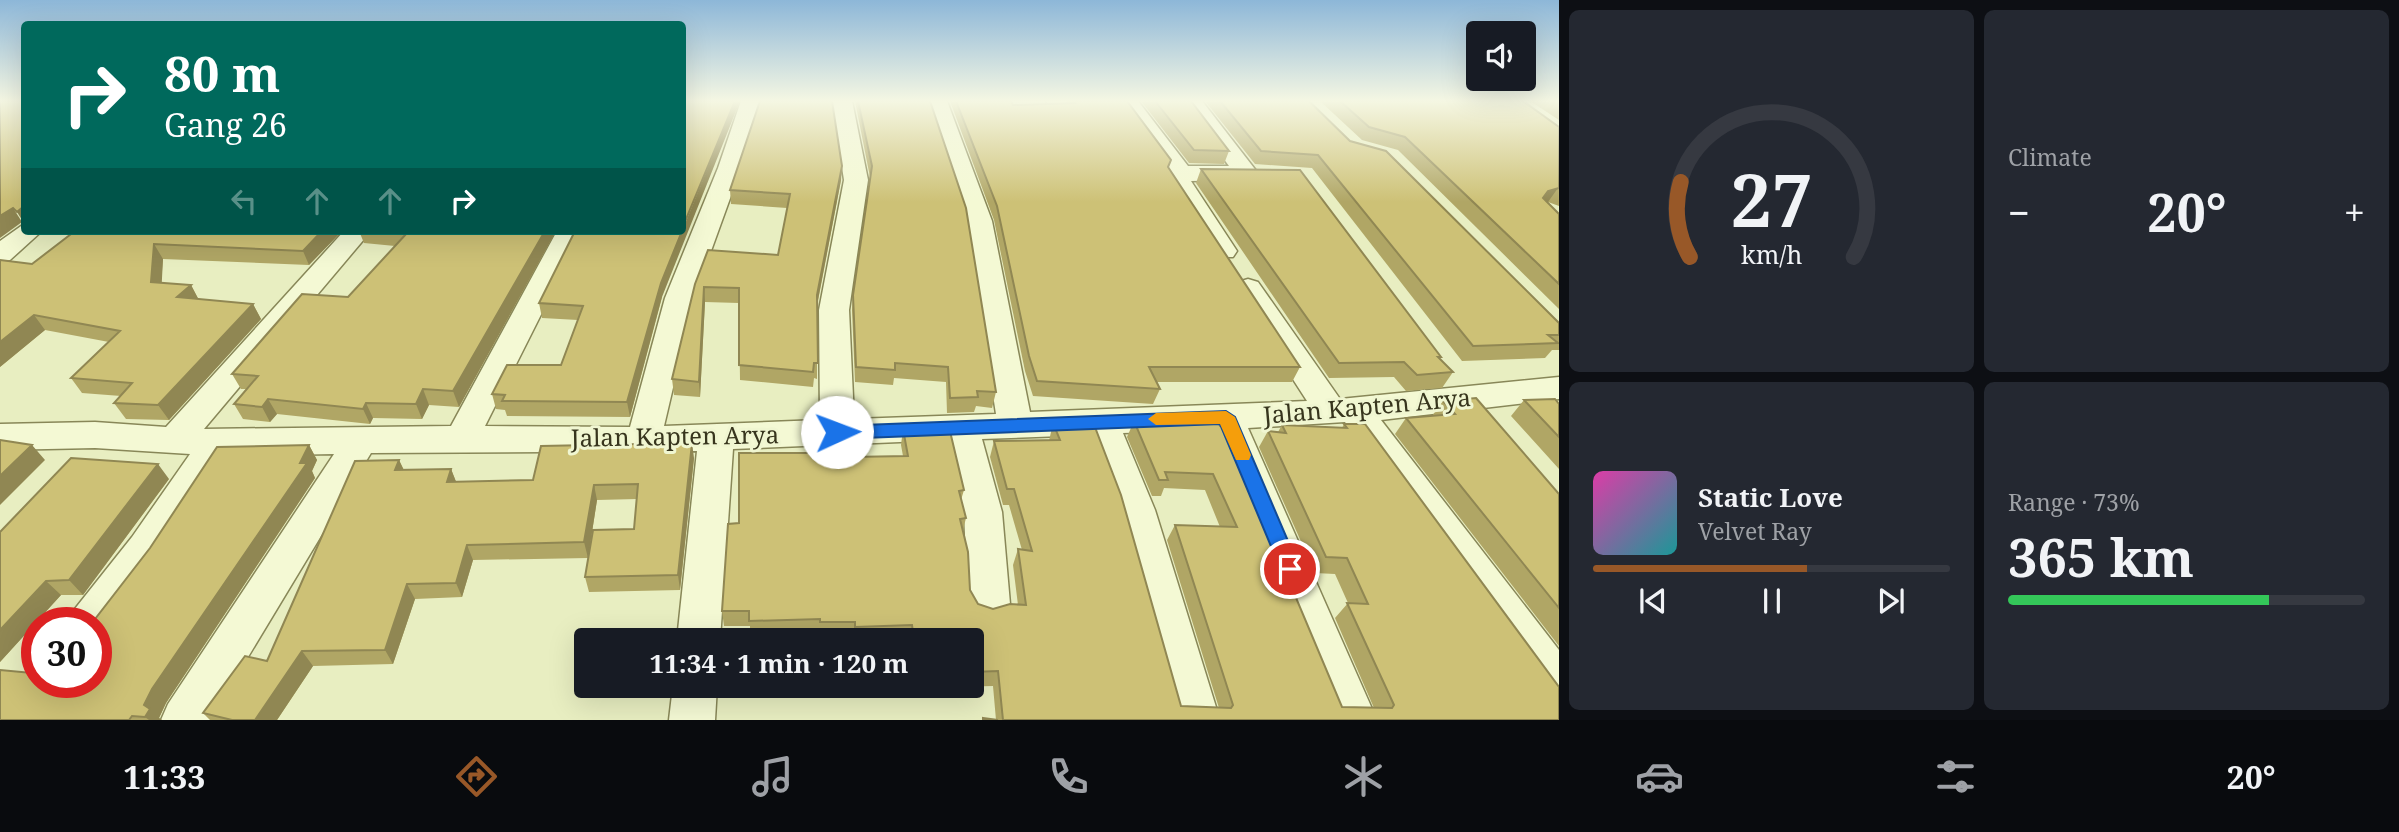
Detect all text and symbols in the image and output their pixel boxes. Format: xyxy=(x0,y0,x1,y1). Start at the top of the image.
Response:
map controls xyxy=(1466,21,1536,91)
button: sound xyxy=(1466,21,1536,91)
text: 80 m xyxy=(164,40,280,106)
icon: right xyxy=(49,49,140,140)
text: Gang 26 xyxy=(164,103,287,146)
text: Climate xyxy=(2008,141,2092,173)
text: 27 xyxy=(1730,149,1813,248)
text: 20° xyxy=(2147,176,2227,247)
icon: left xyxy=(225,182,263,220)
icon: ahead xyxy=(298,182,336,220)
icon: ahead xyxy=(371,182,409,220)
icon: right xyxy=(444,182,482,220)
text: − xyxy=(2008,186,2030,238)
text: + xyxy=(2344,186,2365,238)
text: km/h xyxy=(1741,237,1802,271)
street label: Jalan Kapten Arya xyxy=(1261,380,1472,431)
position arrow xyxy=(800,395,874,469)
street label: Jalan Kapten Arya xyxy=(570,417,779,454)
text: Static Love xyxy=(1698,479,1843,515)
text: Range · 73% xyxy=(2008,486,2140,518)
text: Velvet Ray xyxy=(1698,515,1812,547)
text: 365 km xyxy=(2008,521,2194,592)
pin xyxy=(1260,539,1320,599)
icon: arrive xyxy=(1271,550,1309,588)
icon: previous xyxy=(1634,582,1672,620)
icon: pause xyxy=(1753,582,1791,620)
icon: next xyxy=(1872,582,1910,620)
speed limit sign: 30 xyxy=(21,607,112,698)
text: 11:34 · 1 min · 120 m xyxy=(649,645,909,681)
icon: directions xyxy=(452,752,501,801)
icon: music xyxy=(748,752,797,801)
icon: phone xyxy=(1044,752,1093,801)
icon: climate xyxy=(1339,752,1388,801)
icon: car xyxy=(1635,752,1684,801)
icon: filters xyxy=(1931,752,1980,801)
text: 11:33 xyxy=(123,755,205,798)
text: 20° xyxy=(2227,755,2276,798)

